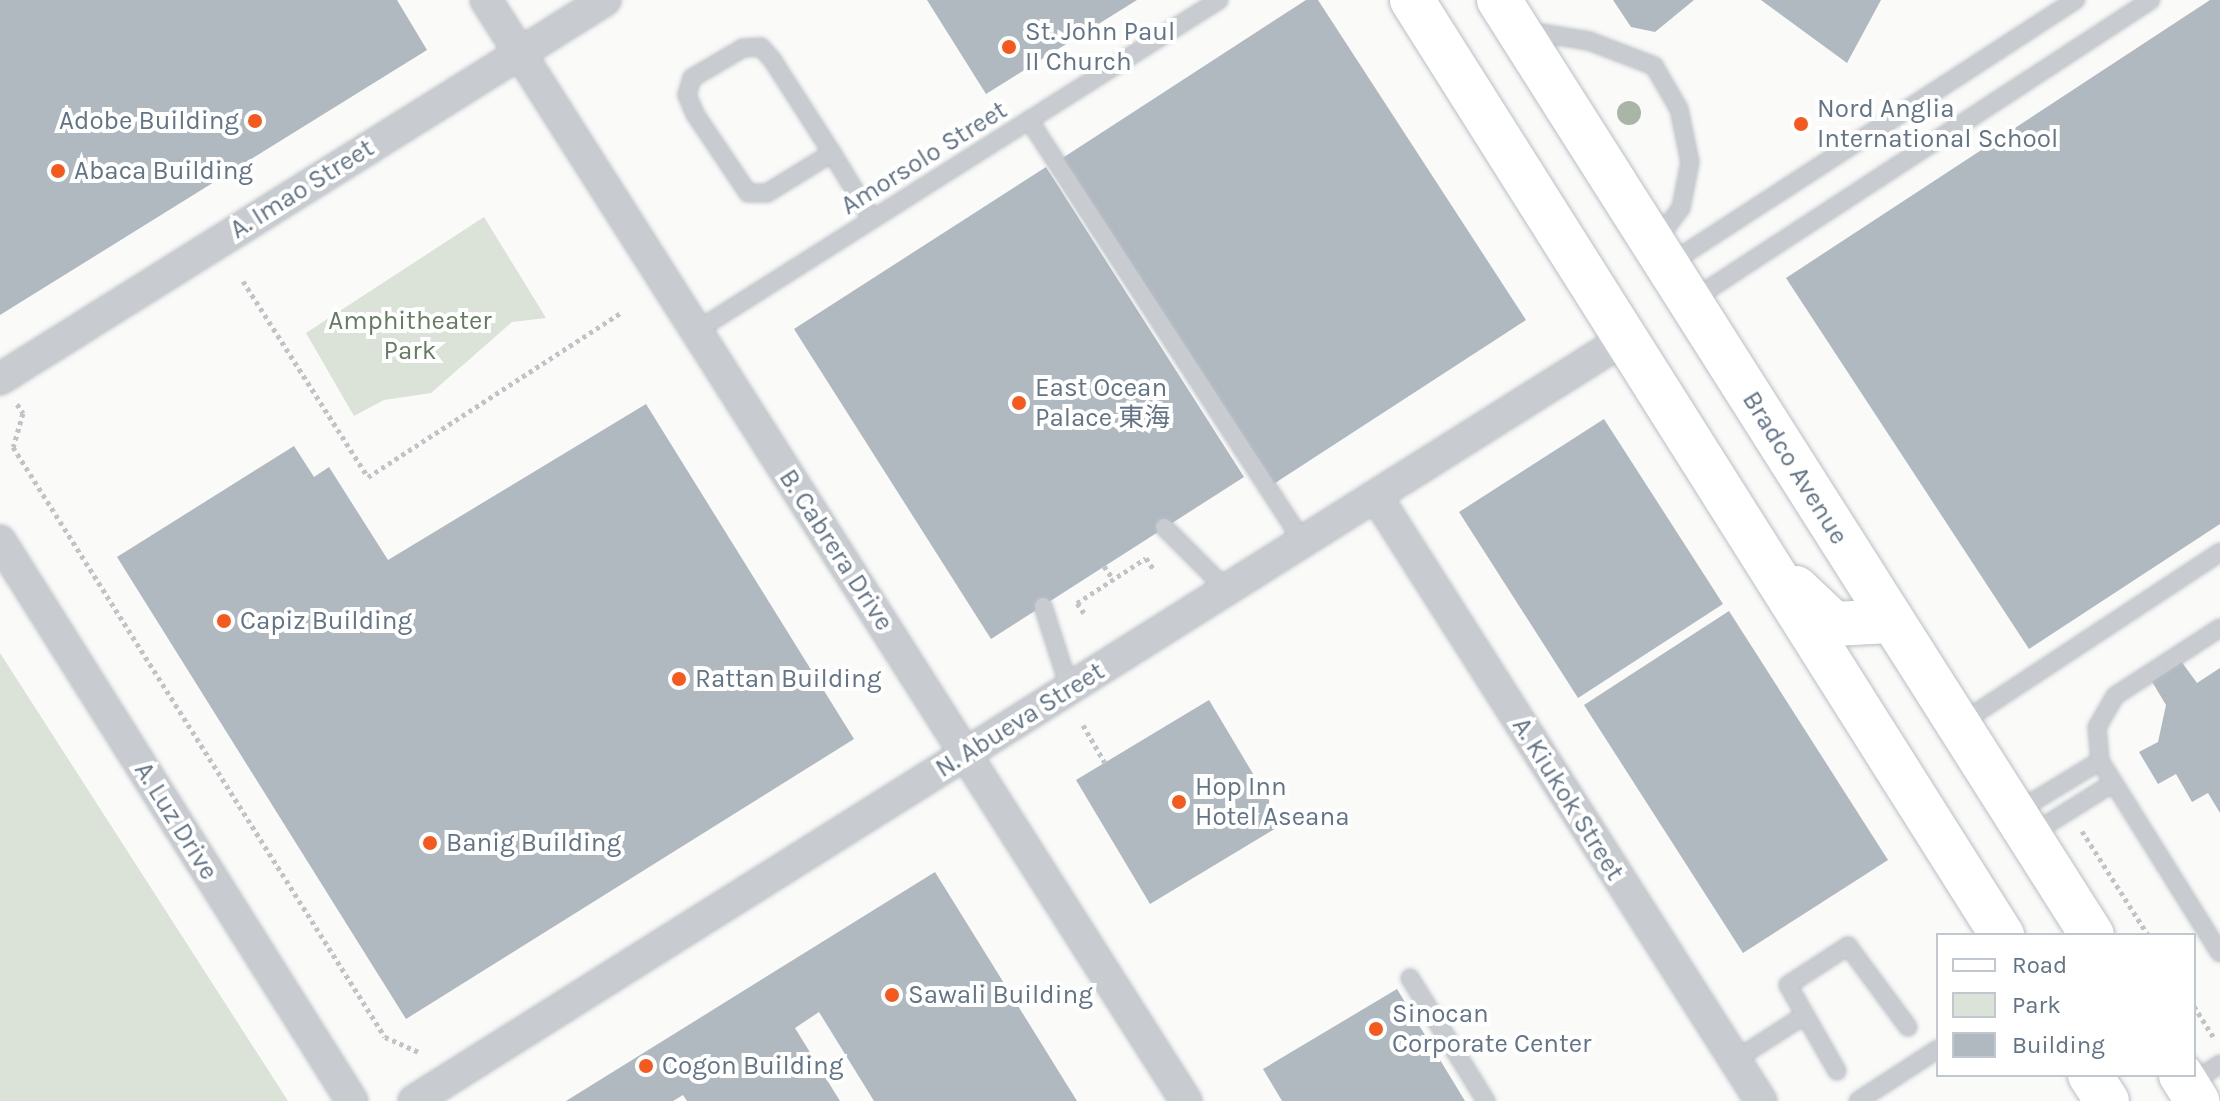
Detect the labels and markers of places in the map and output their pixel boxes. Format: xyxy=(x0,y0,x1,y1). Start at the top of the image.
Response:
place label: St. John Paul II Church xyxy=(1025,16,1175,78)
marker: St. John Paul II Church xyxy=(1000,38,1018,56)
place label: Nord Anglia International School xyxy=(1817,93,2058,154)
place label: Adobe Building xyxy=(59,105,239,137)
marker: Adobe Building xyxy=(246,112,264,130)
marker: Nord Anglia International School xyxy=(1792,115,1810,133)
place label: Abaca Building xyxy=(74,155,253,187)
marker: Abaca Building xyxy=(49,162,67,180)
place label: East Ocean Palace 東海 xyxy=(1035,372,1170,434)
marker: East Ocean Palace 東海 xyxy=(1010,394,1028,412)
place label: Capiz Building xyxy=(240,605,412,637)
marker: Capiz Building xyxy=(215,612,233,630)
place label: Rattan Building xyxy=(695,663,881,695)
marker: Rattan Building xyxy=(670,670,688,688)
place label: Hop Inn Hotel Aseana xyxy=(1195,771,1349,832)
marker: Hop Inn Hotel Aseana xyxy=(1170,793,1188,811)
place label: Banig Building xyxy=(446,827,621,859)
marker: Banig Building xyxy=(421,834,439,852)
place label: Sawali Building xyxy=(908,979,1093,1011)
marker: Sawali Building xyxy=(883,986,901,1004)
place label: Sinocan Corporate Center xyxy=(1392,998,1591,1060)
marker: Sinocan Corporate Center xyxy=(1367,1020,1385,1038)
place label: Cogon Building xyxy=(662,1050,843,1082)
marker: Cogon Building xyxy=(637,1057,655,1075)

